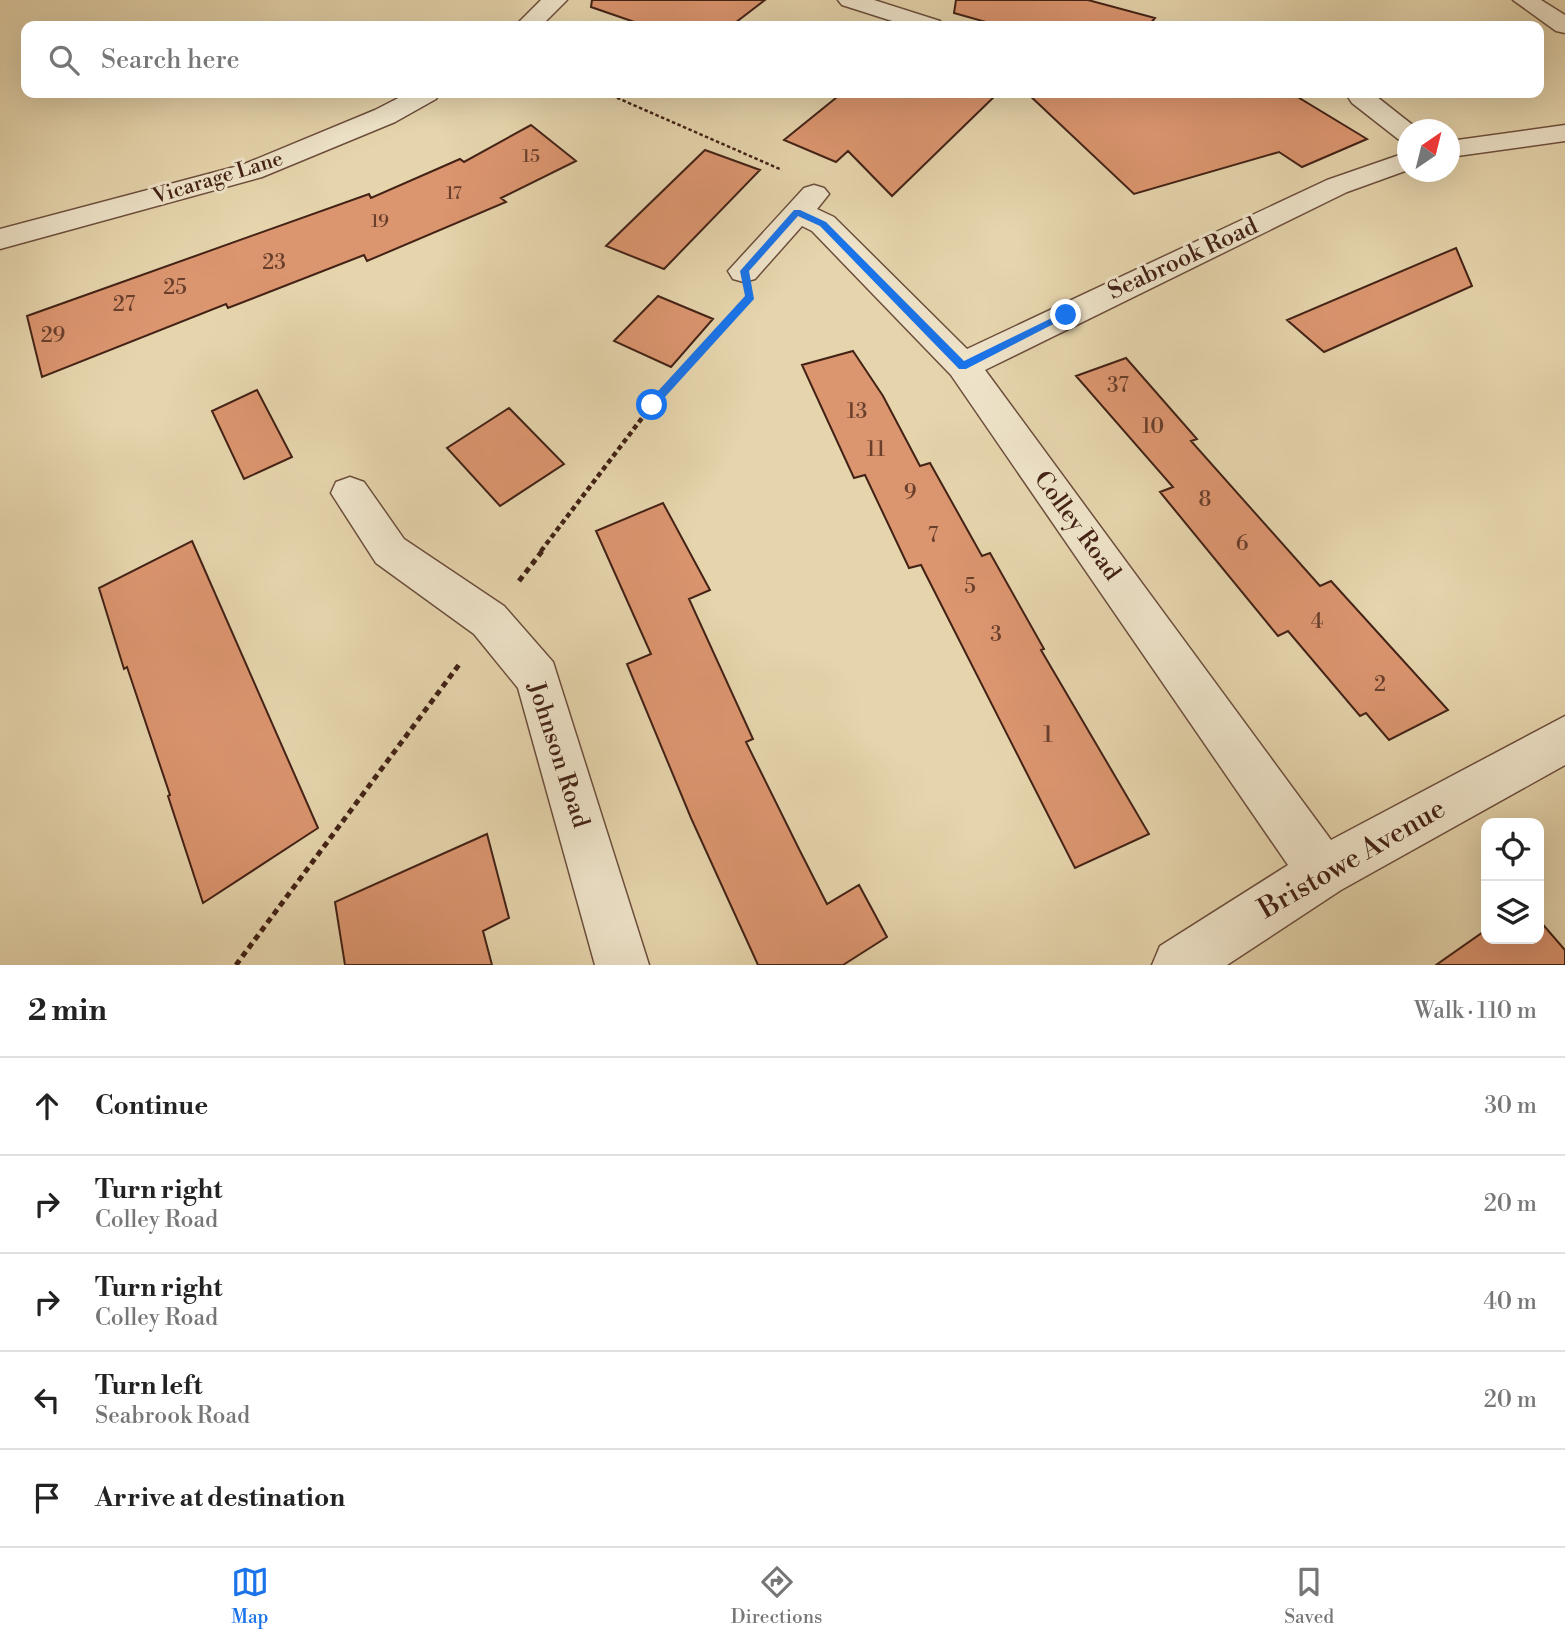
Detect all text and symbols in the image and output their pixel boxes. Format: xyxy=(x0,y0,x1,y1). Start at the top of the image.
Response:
search box xyxy=(21,21,1544,98)
icon: search xyxy=(45,41,83,79)
text: Search here xyxy=(101,44,240,76)
north arrow xyxy=(1397,119,1460,182)
house number: 15 xyxy=(522,145,540,168)
street label: Vicarage Lane xyxy=(149,146,286,210)
house number: 17 xyxy=(446,182,462,205)
house number: 19 xyxy=(371,210,389,233)
street label: Seabrook Road xyxy=(1103,211,1263,307)
house number: 23 xyxy=(262,250,286,276)
house number: 25 xyxy=(163,275,187,301)
house number: 27 xyxy=(113,292,136,318)
route end xyxy=(1050,299,1081,330)
house number: 29 xyxy=(41,323,65,349)
house number: 37 xyxy=(1107,373,1129,399)
route start xyxy=(636,389,667,420)
house number: 13 xyxy=(847,399,867,425)
house number: 10 xyxy=(1142,414,1164,440)
house number: 11 xyxy=(867,437,885,463)
street label: Colley Road xyxy=(1027,465,1127,587)
house number: 9 xyxy=(904,480,916,506)
house number: 8 xyxy=(1199,487,1211,513)
house number: 7 xyxy=(928,523,939,549)
house number: 6 xyxy=(1236,531,1249,557)
house number: 5 xyxy=(964,574,976,600)
house number: 4 xyxy=(1311,609,1323,635)
house number: 3 xyxy=(990,622,1002,648)
house number: 2 xyxy=(1374,672,1386,698)
street label: Johnson Road xyxy=(520,677,596,832)
house number: 1 xyxy=(1043,720,1054,750)
street label: Bristowe Avenue xyxy=(1251,791,1452,927)
map controls xyxy=(1481,818,1544,944)
button: locate xyxy=(1481,818,1544,881)
button: layers xyxy=(1481,881,1544,944)
text: 2 min xyxy=(28,992,107,1030)
text: Walk · 110 m xyxy=(1414,997,1537,1025)
icon: ahead xyxy=(28,1087,66,1125)
text: Continue xyxy=(95,1090,208,1122)
text: 30 m xyxy=(1484,1092,1537,1120)
text: Turn right xyxy=(95,1174,223,1206)
icon: right xyxy=(28,1185,66,1223)
text: 20 m xyxy=(1484,1190,1537,1218)
text: Colley Road xyxy=(95,1206,218,1234)
text: Turn right xyxy=(95,1272,223,1304)
icon: right xyxy=(28,1283,66,1321)
text: 40 m xyxy=(1483,1288,1537,1316)
text: Colley Road xyxy=(95,1304,218,1332)
text: Turn left xyxy=(95,1370,203,1402)
icon: left xyxy=(28,1381,66,1419)
text: 20 m xyxy=(1484,1386,1537,1414)
text: Seabrook Road xyxy=(95,1402,250,1430)
icon: arrive xyxy=(28,1479,66,1517)
text: Arrive at destination xyxy=(95,1482,345,1514)
tab: Map xyxy=(231,1563,269,1629)
tab: Directions xyxy=(731,1563,822,1629)
tab: Saved xyxy=(1284,1563,1334,1629)

